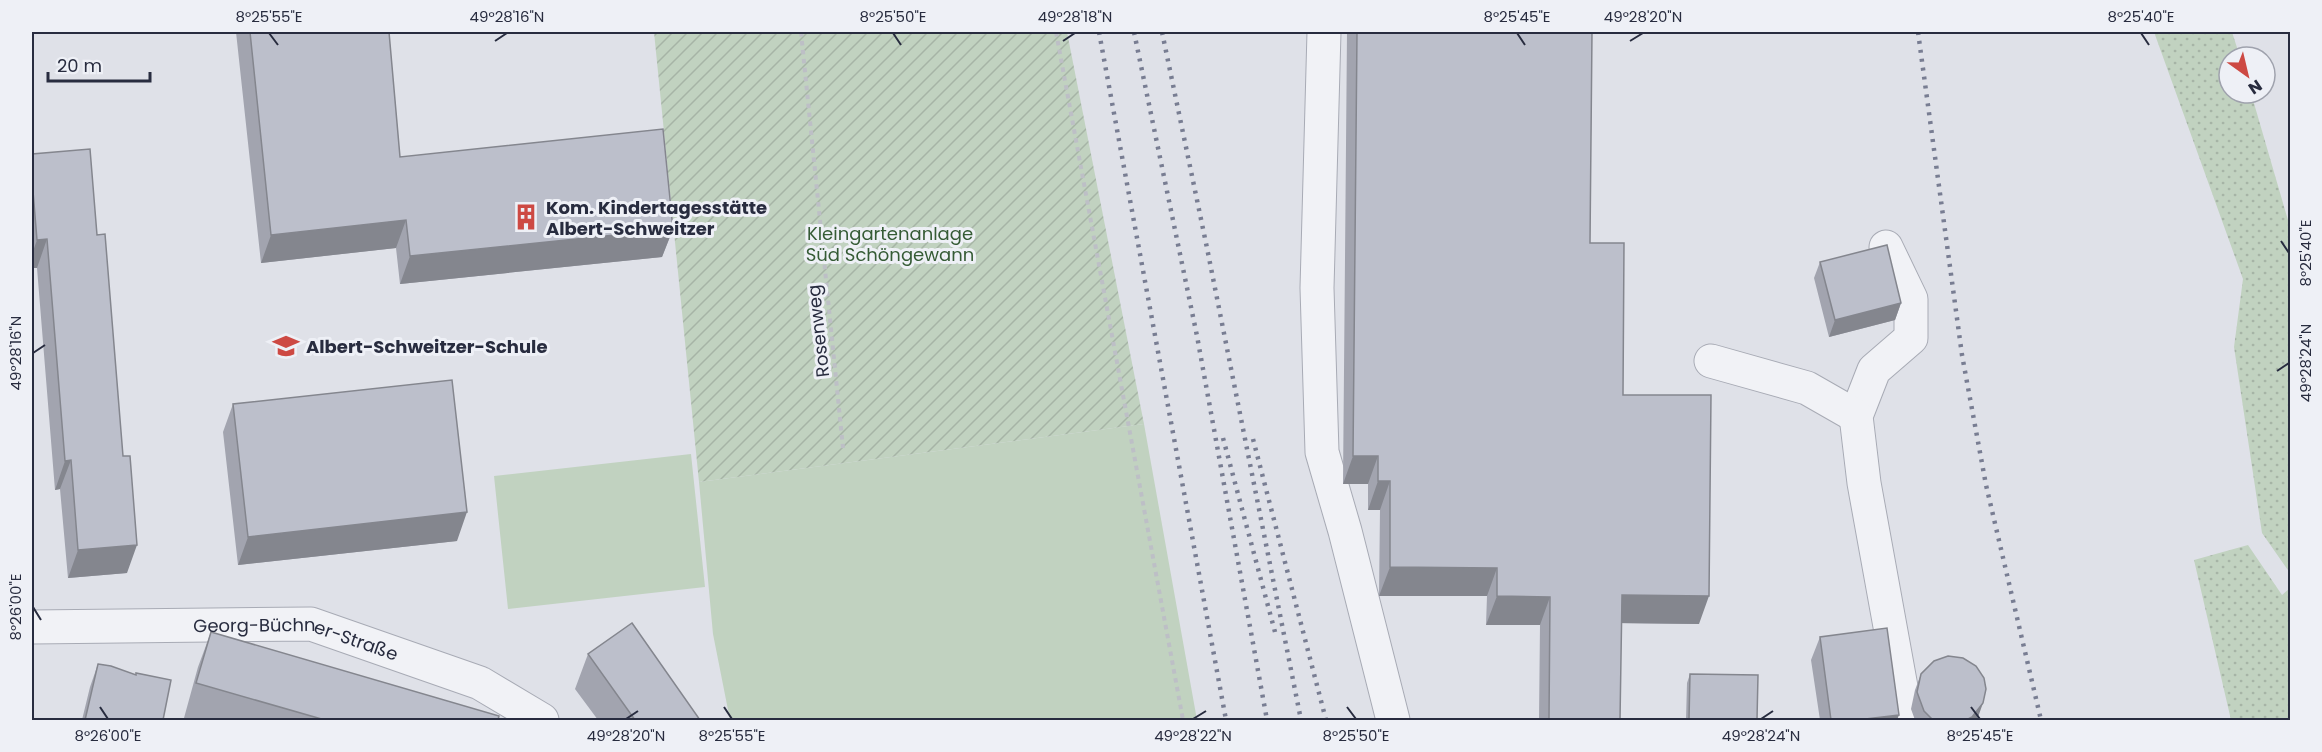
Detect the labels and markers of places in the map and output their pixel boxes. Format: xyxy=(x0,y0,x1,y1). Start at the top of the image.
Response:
place label: Kom. Kindertagesstätte Albert-Schweitzer xyxy=(546,195,767,241)
building icon: Kom. Kindertagesstätte Albert-Schweitzer xyxy=(511,202,541,232)
school or university icon: Albert-Schweitzer-Schule xyxy=(271,331,301,361)
place label: Albert-Schweitzer-Schule xyxy=(306,334,548,359)

